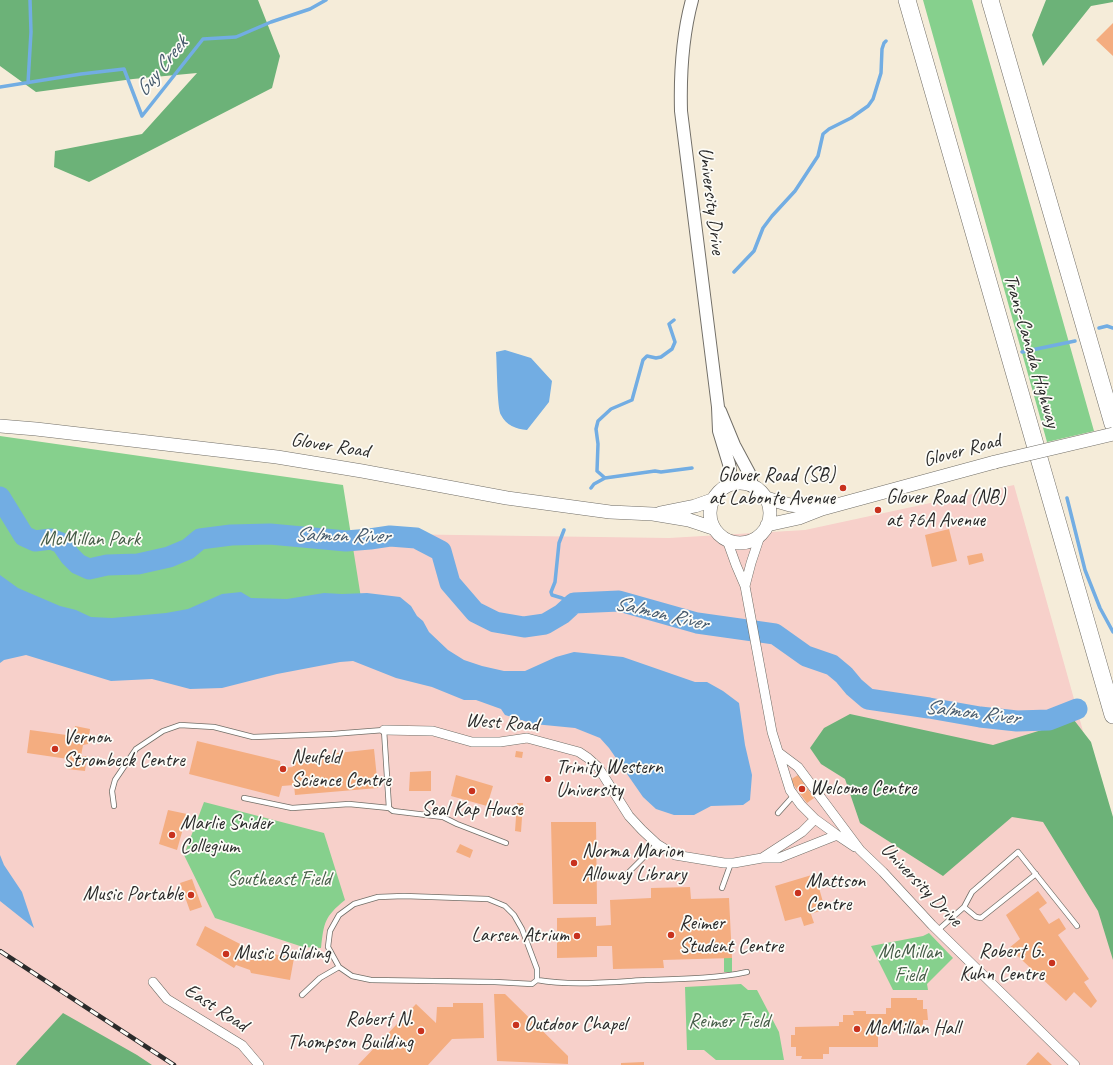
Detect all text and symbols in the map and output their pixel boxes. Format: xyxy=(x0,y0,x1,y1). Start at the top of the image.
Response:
water label: Guy Creek xyxy=(130,32,194,102)
street label: University Drive xyxy=(693,146,729,256)
street label: Trans-Canada Highway xyxy=(998,272,1064,430)
street label: Glover Road xyxy=(289,428,371,464)
street label: Glover Road xyxy=(921,429,1003,473)
place label: Glover Road (SB) at Labonte Avenue xyxy=(709,464,835,511)
marker: Glover Road (SB) at Labonte Avenue xyxy=(838,483,848,493)
place label: Glover Road (NB) at 76A Avenue xyxy=(886,486,1005,533)
marker: Glover Road (NB) at 76A Avenue xyxy=(873,505,883,515)
water label: Salmon River xyxy=(295,523,389,549)
park label: McMillan Park xyxy=(40,528,140,552)
water label: Salmon River xyxy=(612,591,710,637)
water label: Salmon River xyxy=(924,695,1020,731)
street label: West Road xyxy=(465,708,539,738)
place label: Vernon Strombeck Centre xyxy=(63,726,185,773)
marker: Vernon Strombeck Centre xyxy=(50,744,60,754)
place label: Neufeld Science Centre xyxy=(291,746,391,793)
place label: Trinity Western University xyxy=(556,756,663,803)
marker: Neufeld Science Centre xyxy=(278,764,288,774)
marker: Trinity Western University xyxy=(543,774,553,784)
place label: Welcome Centre xyxy=(810,777,917,801)
marker: Welcome Centre xyxy=(797,784,807,794)
marker: Seal Kap House xyxy=(467,786,477,796)
place label: Seal Kap House xyxy=(421,798,523,822)
place label: Marlie Snider Collegium xyxy=(180,812,272,859)
marker: Marlie Snider Collegium xyxy=(167,830,177,840)
street label: University Drive xyxy=(875,838,967,932)
place label: Norma Marion Alloway Library xyxy=(582,840,686,887)
marker: Norma Marion Alloway Library xyxy=(569,858,579,868)
park label: Southeast Field xyxy=(227,868,331,892)
place label: Mattson Centre xyxy=(806,870,865,917)
place label: Music Portable xyxy=(83,883,183,907)
marker: Mattson Centre xyxy=(793,888,803,898)
marker: Music Portable xyxy=(186,890,196,900)
place label: Reimer Student Centre xyxy=(679,912,783,959)
place label: Larsen Atrium xyxy=(471,924,569,948)
marker: Reimer Student Centre xyxy=(666,930,676,940)
marker: Larsen Atrium xyxy=(572,931,582,941)
place label: Robert G. Kuhn Centre xyxy=(959,940,1044,987)
park label: McMillan Field xyxy=(878,941,942,988)
place label: Music Building xyxy=(234,942,331,966)
marker: Music Building xyxy=(221,949,231,959)
marker: Robert G. Kuhn Centre xyxy=(1047,958,1057,968)
street label: East Road xyxy=(180,979,252,1037)
place label: Robert N. Thompson Building xyxy=(287,1008,413,1055)
park label: Reimer Field xyxy=(688,1010,770,1034)
place label: Outdoor Chapel xyxy=(524,1013,627,1037)
place label: McMillan Hall xyxy=(865,1017,960,1041)
marker: Outdoor Chapel xyxy=(511,1020,521,1030)
marker: McMillan Hall xyxy=(852,1024,862,1034)
marker: Robert N. Thompson Building xyxy=(416,1026,426,1036)

